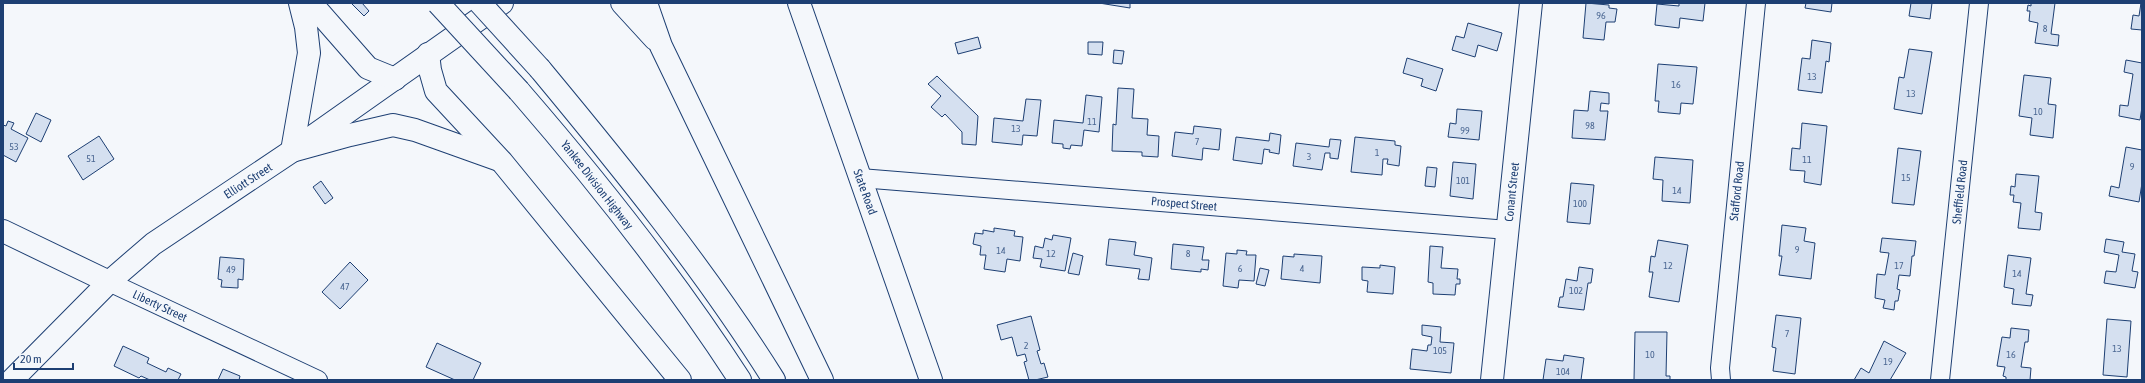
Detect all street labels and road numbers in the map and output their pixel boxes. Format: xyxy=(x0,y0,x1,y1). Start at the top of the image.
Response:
street label: Yankee Division Highway xyxy=(558,138,636,232)
street label: Sheffield Road xyxy=(1950,159,1970,225)
street label: Elliott Street xyxy=(221,160,275,202)
street label: Stafford Road xyxy=(1727,160,1747,222)
street label: Conant Street xyxy=(1502,161,1522,222)
street label: State Road xyxy=(850,167,880,217)
street label: Prospect Street xyxy=(1150,194,1218,214)
street label: Liberty Street xyxy=(131,287,190,325)

